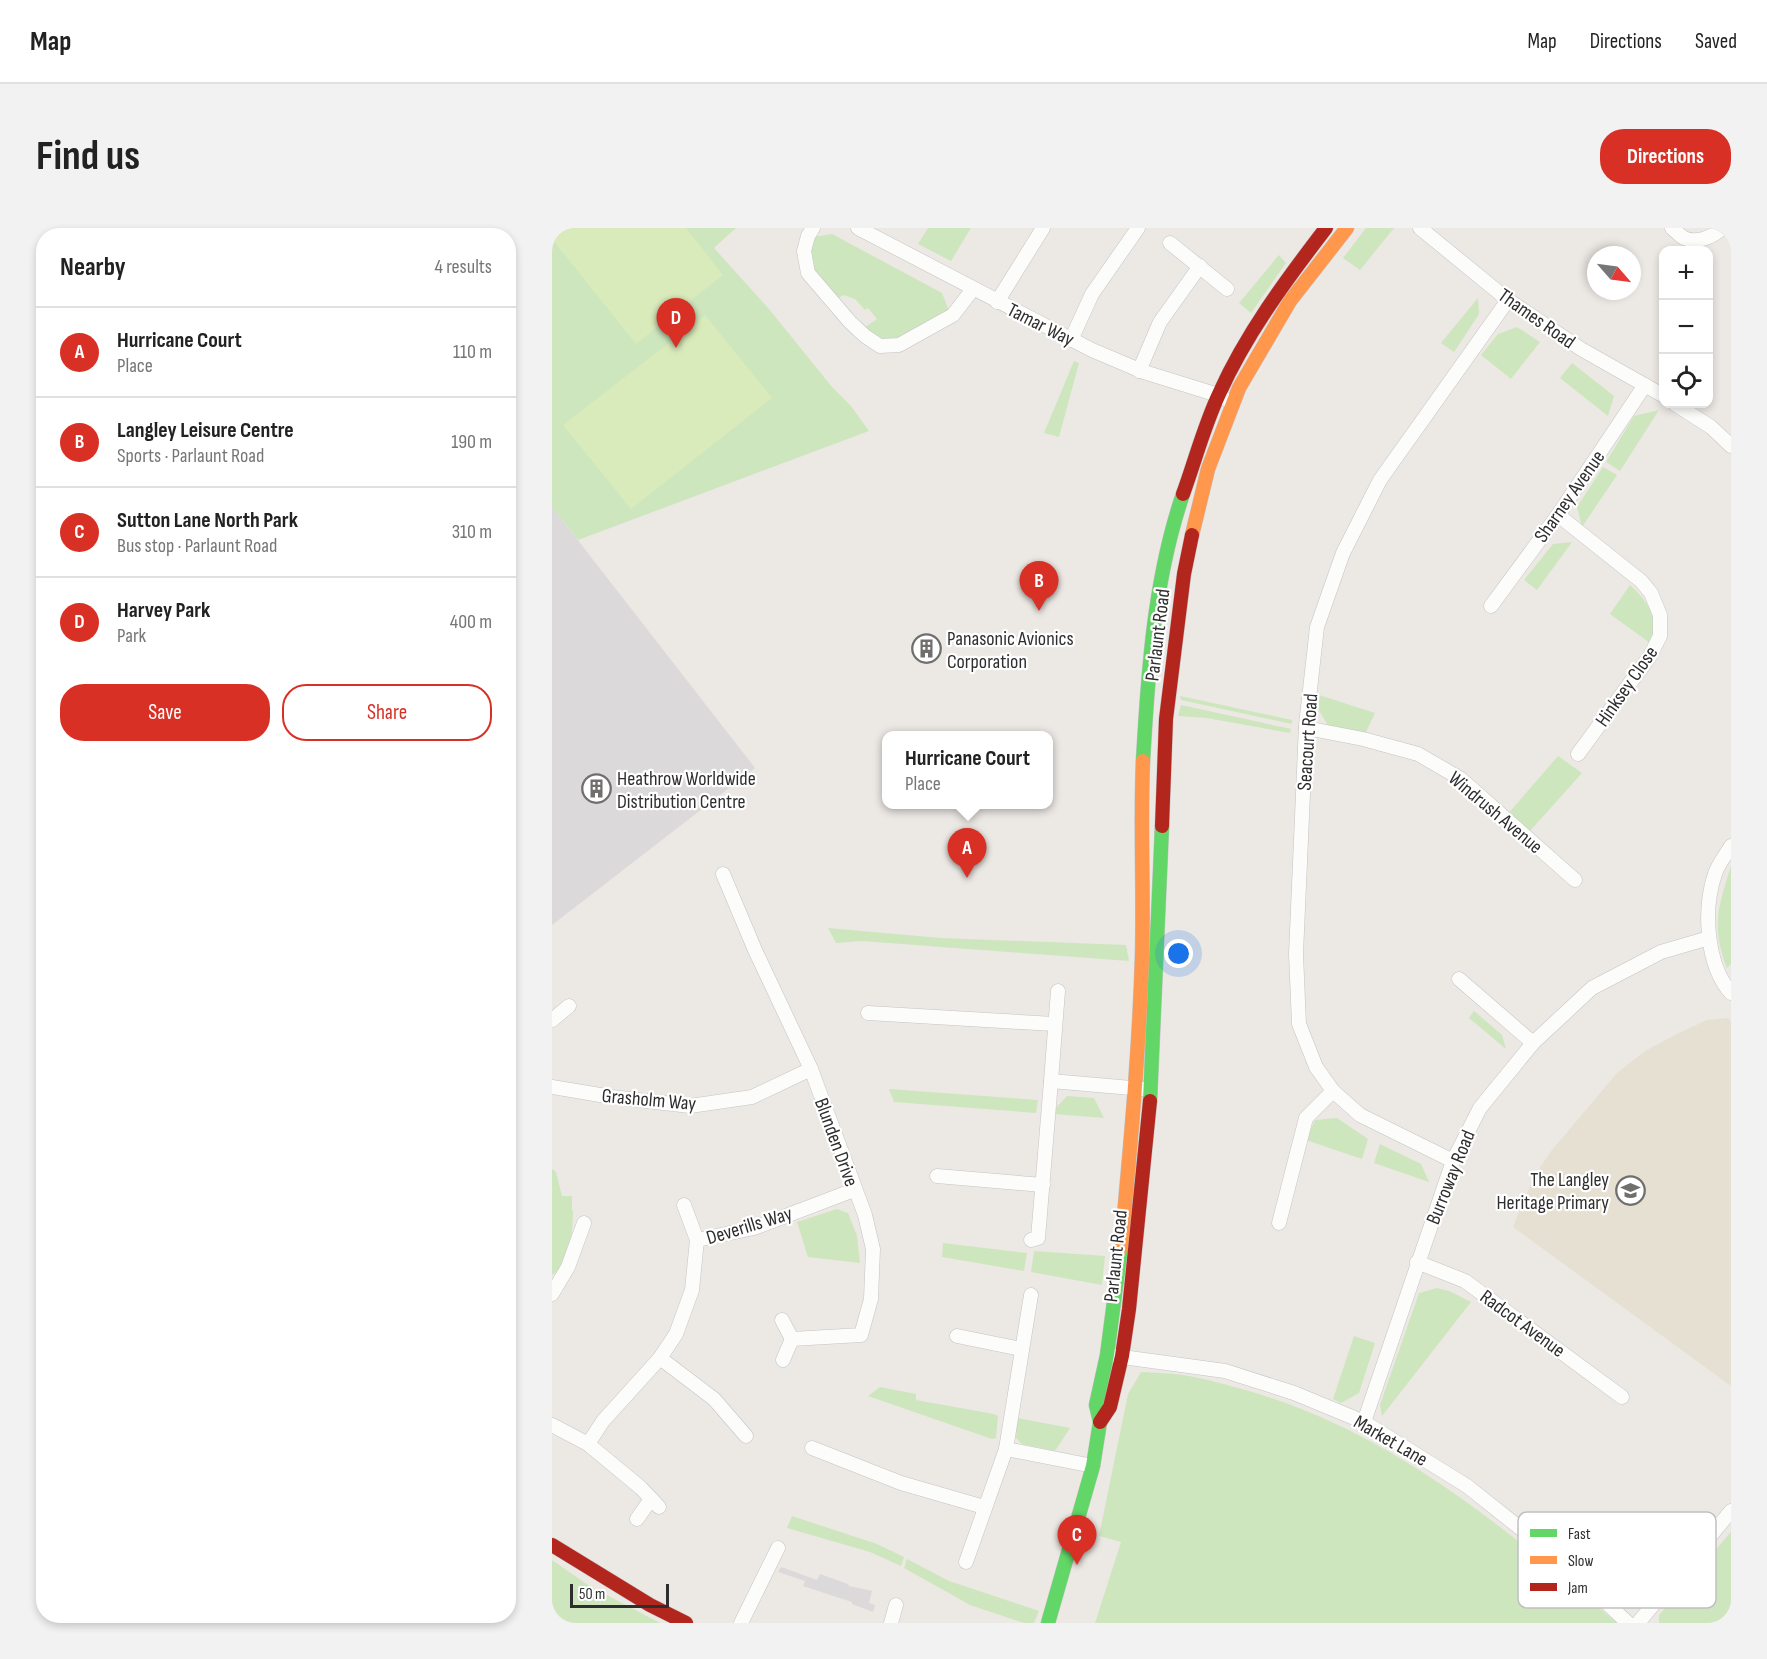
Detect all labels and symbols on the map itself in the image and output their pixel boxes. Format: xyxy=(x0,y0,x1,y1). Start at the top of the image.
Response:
north arrow xyxy=(1587,246,1641,300)
street label: Thames Road xyxy=(1493,284,1580,354)
pin: D xyxy=(656,298,696,348)
street label: Tamar Way xyxy=(1003,298,1078,352)
street label: Sharney Avenue xyxy=(1529,446,1610,547)
pin: B xyxy=(1020,562,1058,611)
street label: Parlaunt Road xyxy=(1140,588,1176,683)
place label: Panasonic Avionics Corporation xyxy=(947,627,1074,674)
building icon: Panasonic Avionics Corporation xyxy=(910,633,942,665)
street label: Hinksey Close xyxy=(1590,642,1663,731)
street label: Seacourt Road xyxy=(1293,693,1323,792)
street label: Windrush Avenue xyxy=(1443,766,1547,859)
place label: Heathrow Worldwide Distribution Centre xyxy=(617,767,756,814)
building icon: Heathrow Worldwide Distribution Centre xyxy=(580,773,612,805)
pin: A xyxy=(948,828,986,878)
your location xyxy=(1164,939,1193,968)
street label: Grasholm Way xyxy=(601,1084,697,1116)
street label: Blunden Drive xyxy=(809,1095,863,1190)
street label: Burroway Road xyxy=(1421,1127,1481,1228)
place label: The Langley Heritage Primary xyxy=(1496,1168,1609,1215)
school or university icon: The Langley Heritage Primary xyxy=(1614,1174,1646,1206)
street label: Deverills Way xyxy=(704,1201,795,1250)
street label: Parlaunt Road xyxy=(1099,1209,1133,1303)
street label: Radcot Avenue xyxy=(1475,1285,1570,1363)
street label: Market Lane xyxy=(1349,1410,1432,1472)
legend xyxy=(1518,1512,1716,1608)
pin: C xyxy=(1058,1516,1096,1565)
text: Fast xyxy=(1568,1525,1591,1544)
text: Slow xyxy=(1568,1552,1593,1571)
text: Jam xyxy=(1567,1579,1588,1598)
scale bar xyxy=(570,1581,669,1608)

